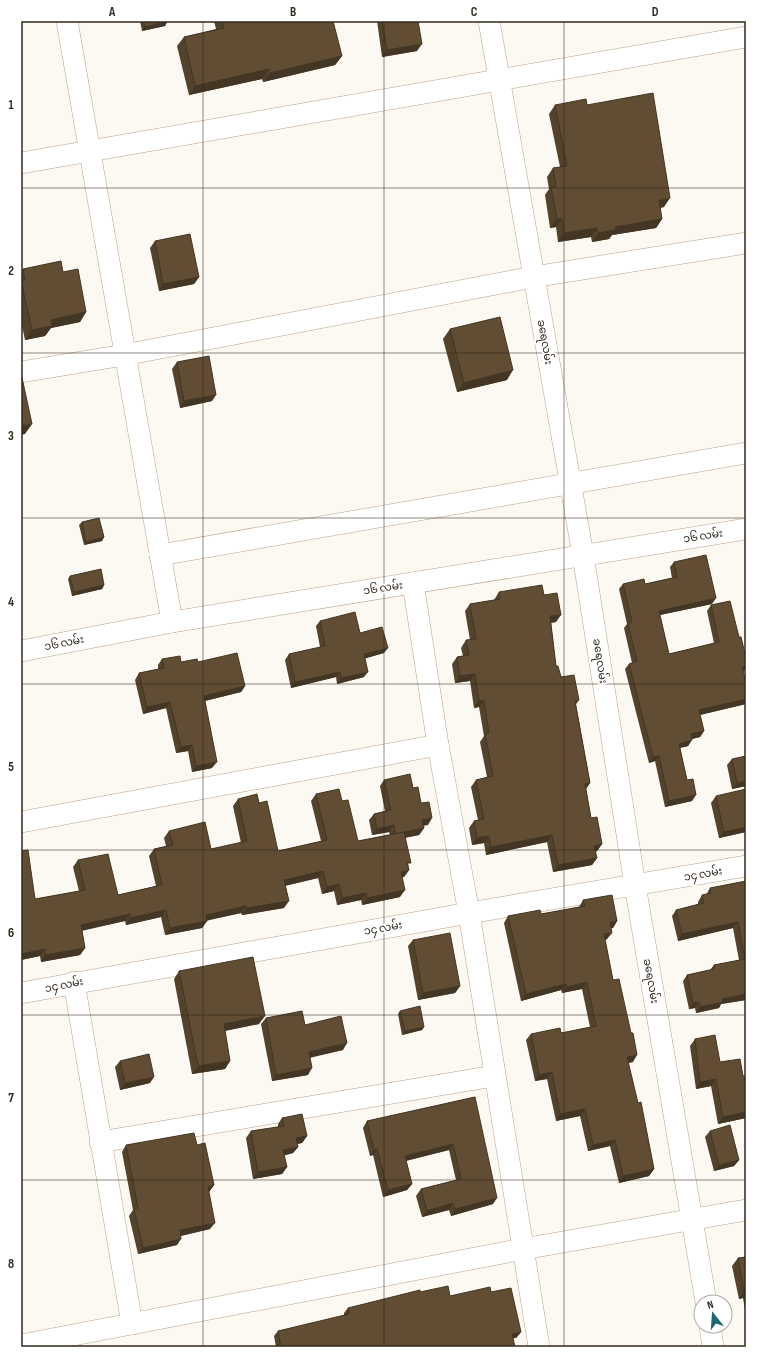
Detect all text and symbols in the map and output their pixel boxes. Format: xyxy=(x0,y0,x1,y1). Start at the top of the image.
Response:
text: A xyxy=(108,4,116,20)
text: B xyxy=(290,4,296,20)
text: C xyxy=(471,4,478,20)
text: D xyxy=(652,4,659,20)
text: 1 xyxy=(8,97,14,113)
text: 2 xyxy=(8,263,14,279)
street label: ခရေလမ်း xyxy=(533,318,556,366)
text: 3 xyxy=(8,428,14,444)
street label: ၁၆ လမ်း xyxy=(682,525,724,546)
street label: ၁၆ လမ်း xyxy=(362,577,404,598)
text: 4 xyxy=(8,594,14,610)
street label: ၁၆ လမ်း xyxy=(43,632,85,653)
street label: ခရေလမ်း xyxy=(588,637,611,685)
text: 5 xyxy=(8,759,14,775)
street label: ၁၄ လမ်း xyxy=(682,863,724,886)
street label: ၁၄ လမ်း xyxy=(362,917,404,940)
text: 6 xyxy=(8,925,14,941)
street label: ခရေလမ်း xyxy=(639,957,662,1005)
street label: ၁၄ လမ်း xyxy=(43,974,85,997)
text: 7 xyxy=(8,1090,14,1106)
text: 8 xyxy=(8,1256,14,1272)
north arrow xyxy=(693,1294,733,1334)
text: N xyxy=(706,1298,715,1312)

